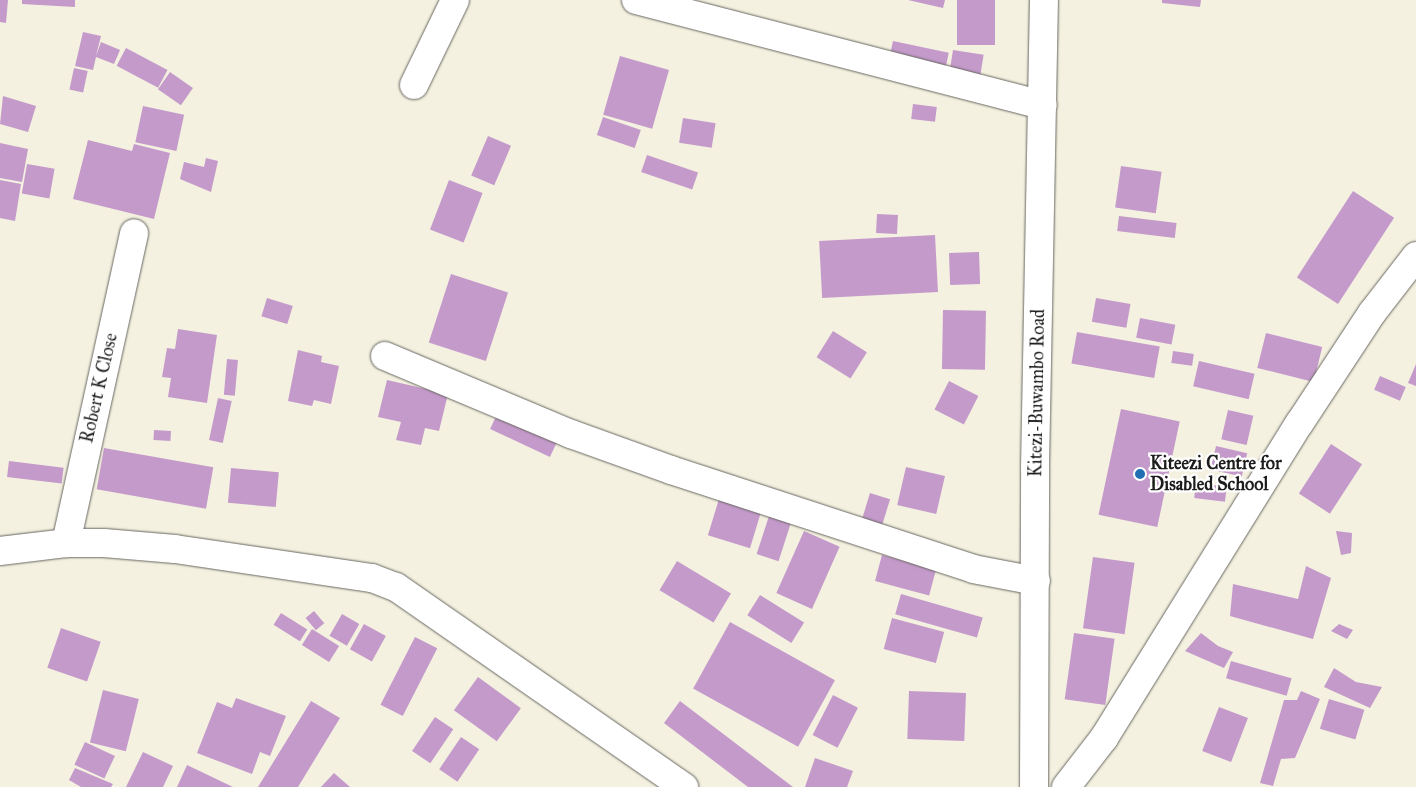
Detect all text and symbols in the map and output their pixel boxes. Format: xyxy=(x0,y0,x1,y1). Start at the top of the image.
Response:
street label: Kitezi-Buwambo Road xyxy=(1025,309,1049,477)
street label: Robert K Close xyxy=(76,331,122,445)
place label: Kiteezi Centre for Disabled School xyxy=(1150,453,1282,496)
marker: Kiteezi Centre for Disabled School xyxy=(1134,468,1146,480)

